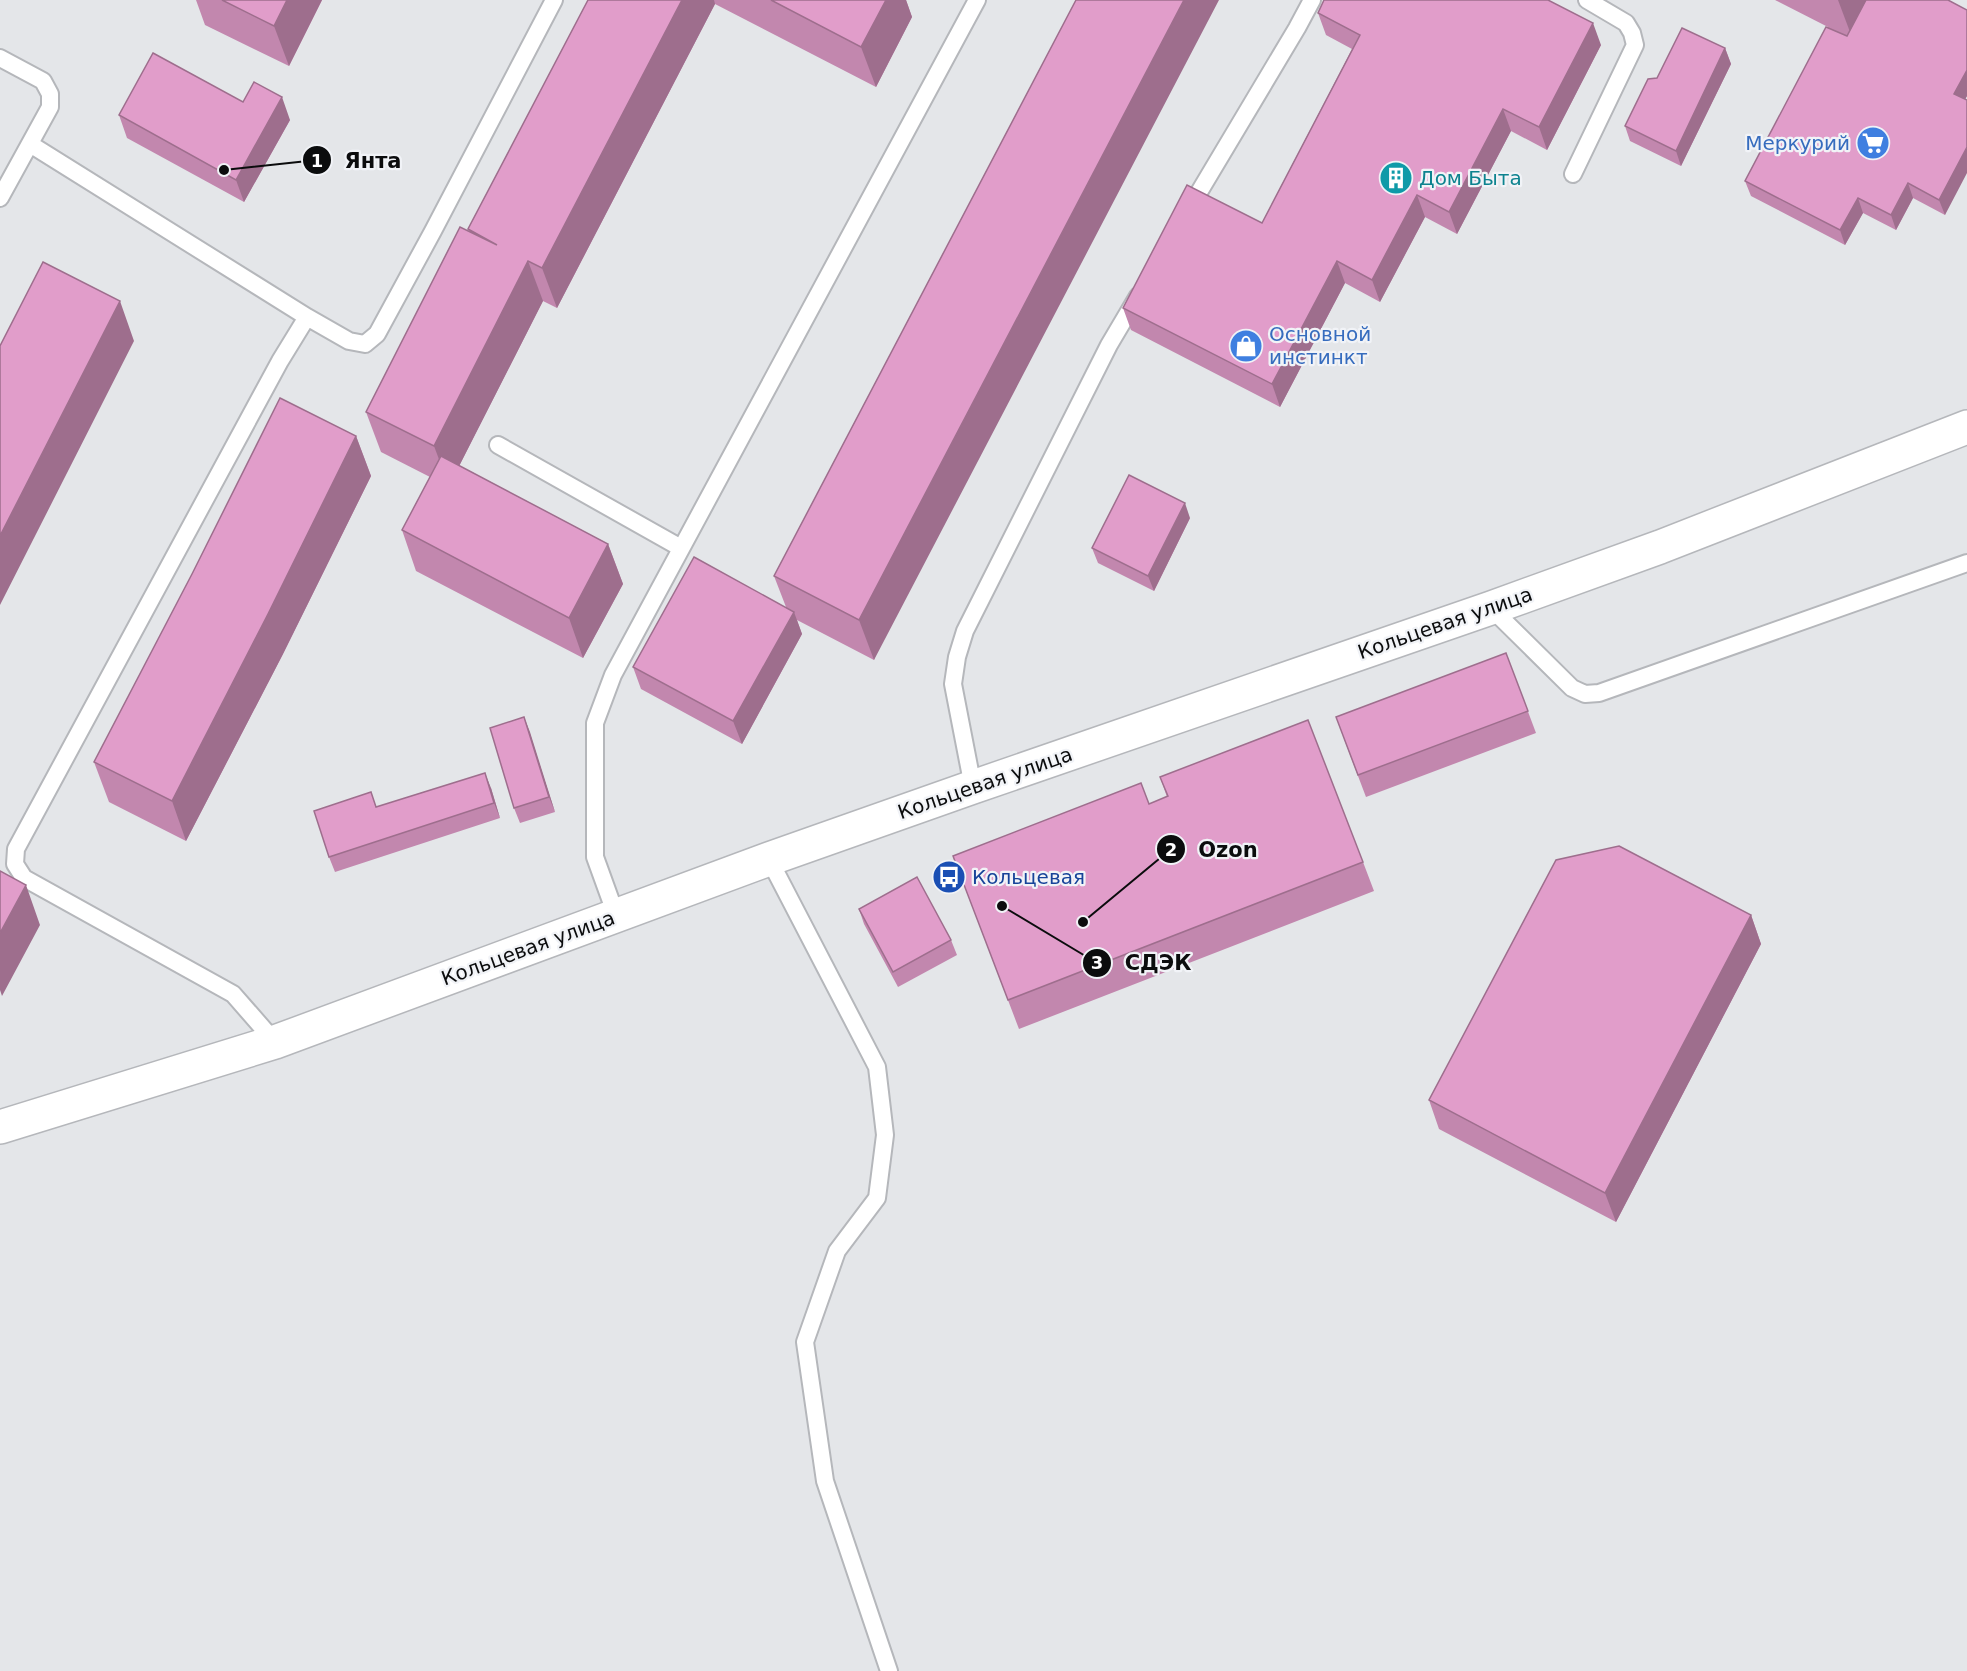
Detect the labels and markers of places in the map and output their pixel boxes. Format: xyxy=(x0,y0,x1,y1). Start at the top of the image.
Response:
supermarket icon: Меркурий xyxy=(1855,125,1891,161)
place label: Меркурий xyxy=(1745,131,1850,155)
callout: Янта xyxy=(302,141,413,180)
building icon: Дом Быта xyxy=(1378,160,1414,196)
place label: Дом Быта xyxy=(1419,166,1522,190)
place label: Основной инстинкт xyxy=(1269,322,1371,369)
shop icon: Основной инстинкт xyxy=(1228,328,1264,364)
callout: Ozon xyxy=(1156,830,1269,869)
bus stop icon: Кольцевая xyxy=(931,859,967,895)
place label: Кольцевая xyxy=(972,865,1085,889)
callout: СДЭК xyxy=(1082,943,1203,982)

